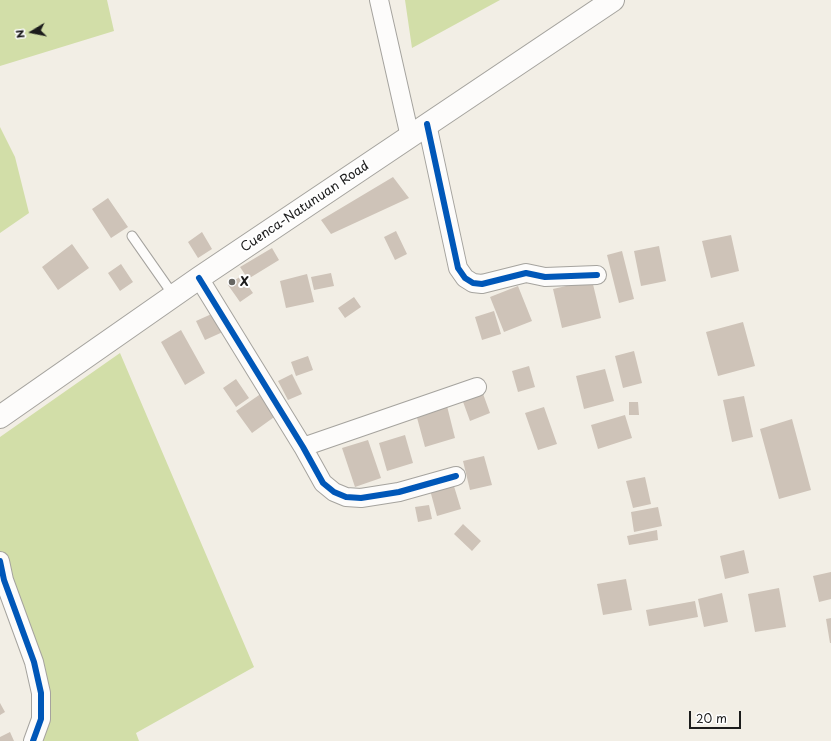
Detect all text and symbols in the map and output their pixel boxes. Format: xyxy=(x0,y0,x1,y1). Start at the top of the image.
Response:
north arrow xyxy=(12,12,52,52)
text: N xyxy=(11,28,29,40)
street label: Cuenca-Natunuan Road xyxy=(238,158,372,256)
place label: X xyxy=(240,274,249,290)
marker: X xyxy=(227,277,237,287)
scale bar xyxy=(691,703,743,729)
text: 20 m xyxy=(696,709,727,727)

